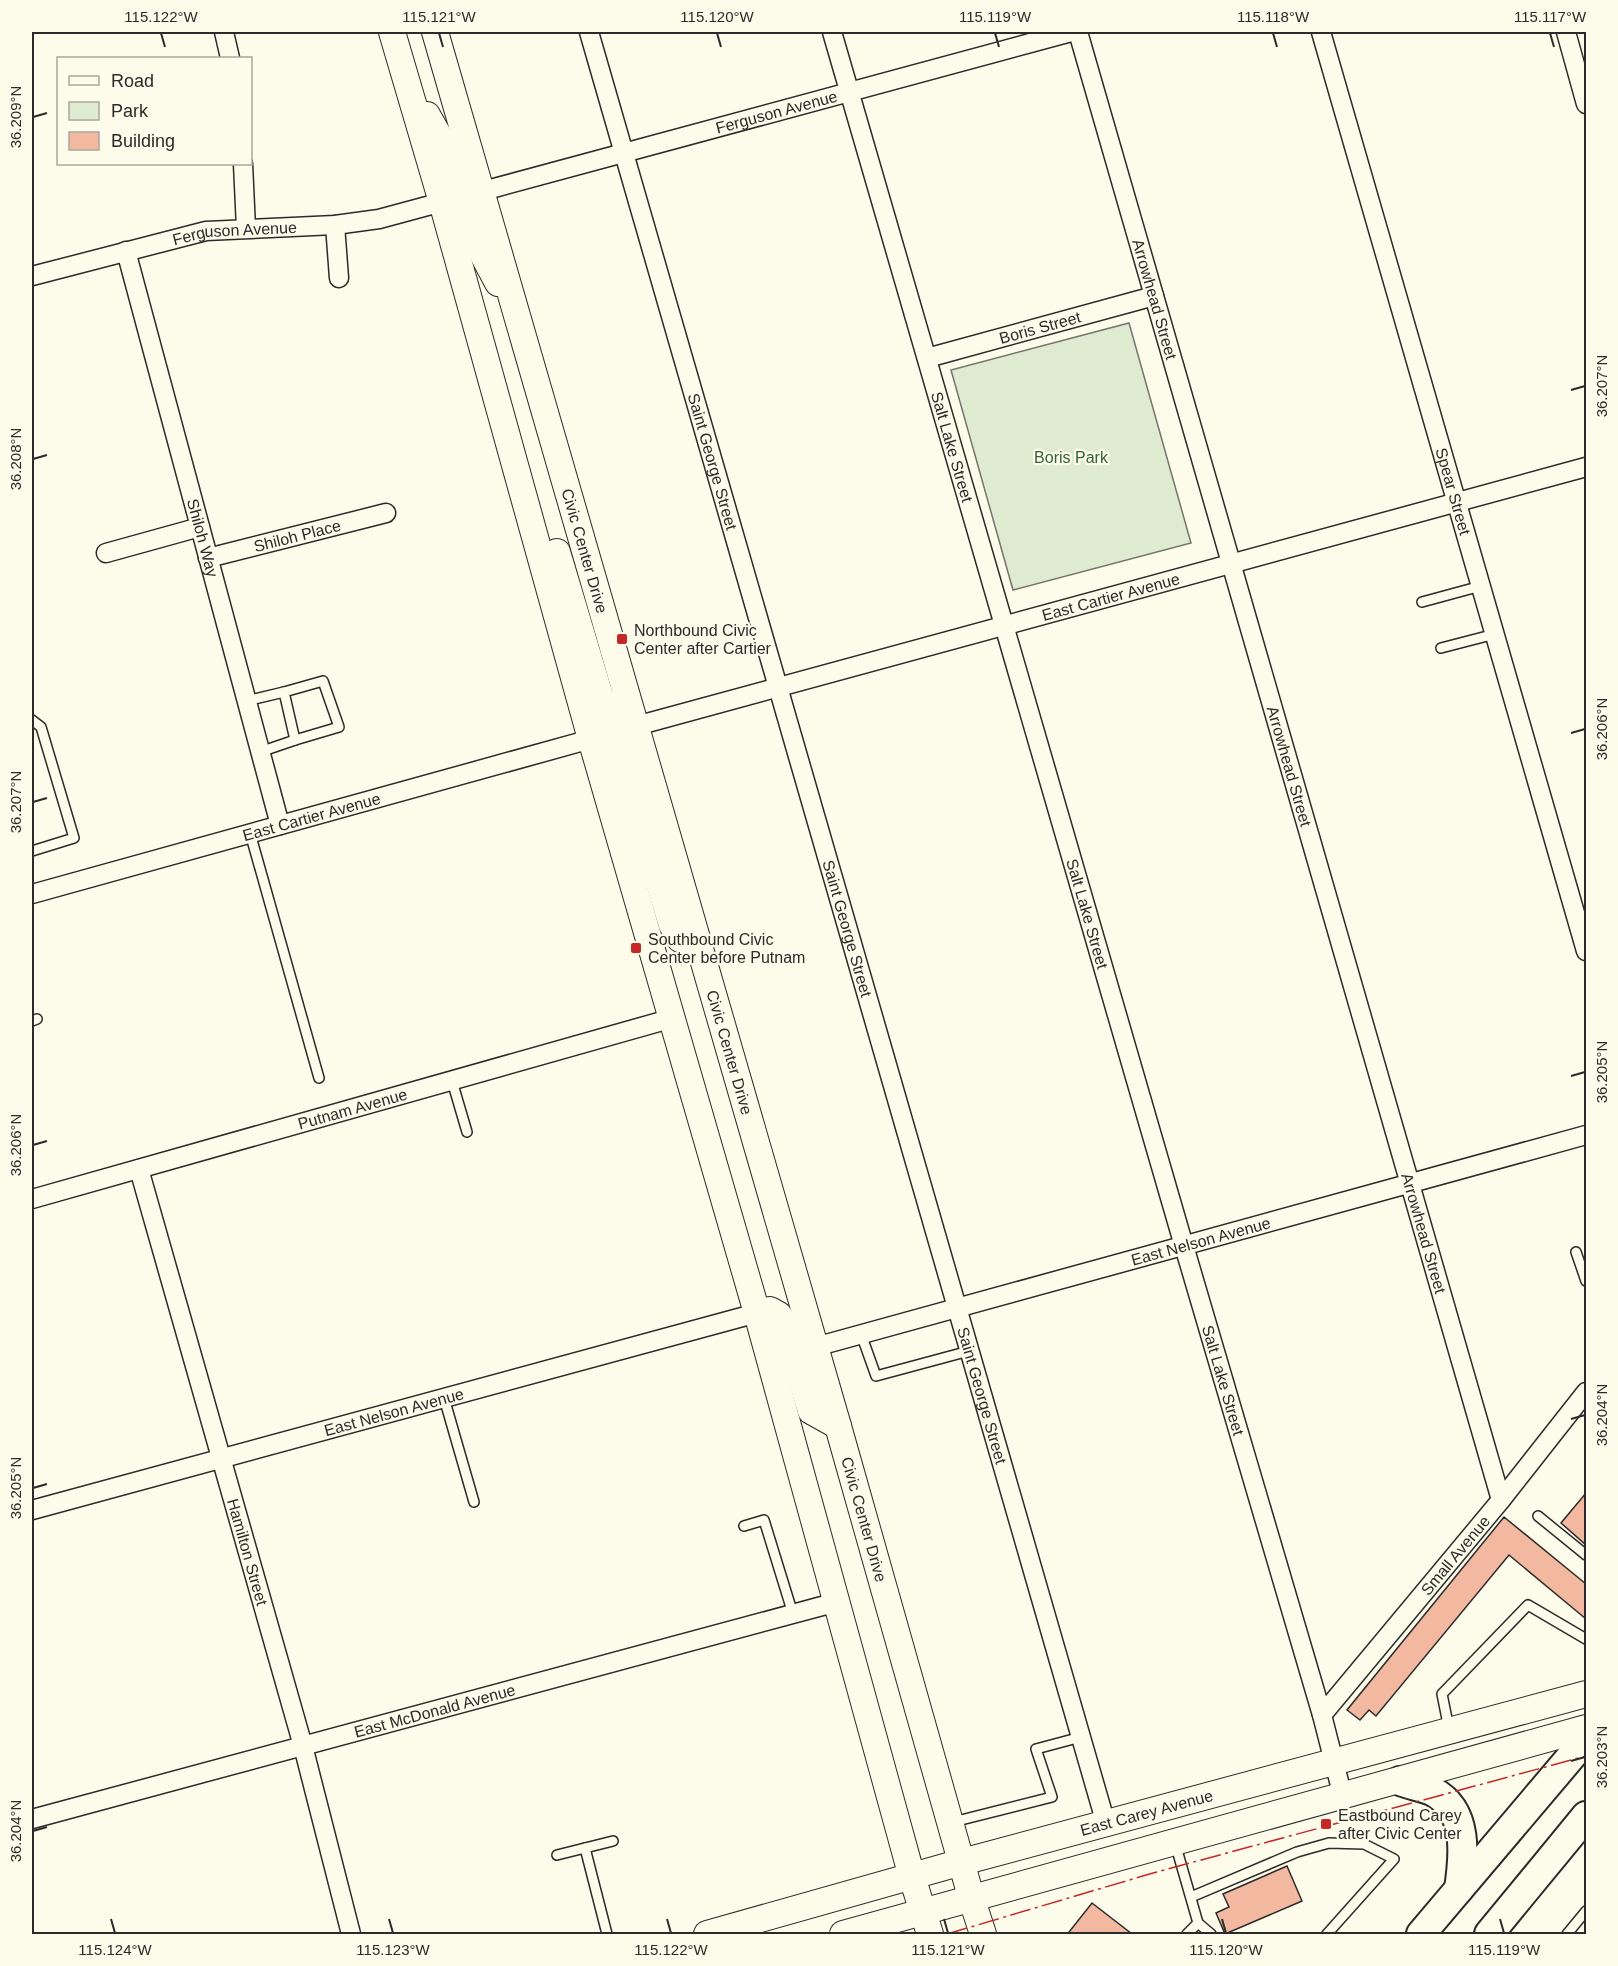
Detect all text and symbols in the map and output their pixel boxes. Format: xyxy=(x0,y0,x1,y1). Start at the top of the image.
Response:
text: 115.122°W xyxy=(124,8,198,25)
text: 115.121°W xyxy=(402,8,476,25)
text: 115.120°W xyxy=(680,8,754,25)
text: 115.119°W xyxy=(959,8,1032,25)
text: 115.118°W xyxy=(1237,8,1310,25)
text: 115.117°W xyxy=(1514,8,1587,25)
legend xyxy=(57,57,252,165)
text: Road xyxy=(111,71,154,91)
text: 36.209°N xyxy=(7,86,24,148)
street label: Ferguson Avenue xyxy=(714,88,839,137)
text: Park xyxy=(111,101,149,121)
text: Building xyxy=(111,131,175,151)
street label: Ferguson Avenue xyxy=(171,219,297,248)
street label: Arrowhead Street xyxy=(1129,237,1180,362)
street label: Boris Street xyxy=(997,308,1083,347)
text: 36.207°N xyxy=(1593,355,1610,417)
street label: Salt Lake Street xyxy=(928,390,976,505)
street label: Saint George Street xyxy=(685,391,740,532)
text: 36.208°N xyxy=(7,428,24,490)
street label: Spear Street xyxy=(1432,446,1474,537)
park label: Boris Park xyxy=(1034,449,1109,466)
street label: Civic Center Drive xyxy=(558,487,611,615)
street label: Shiloh Way xyxy=(184,497,221,579)
street label: Shiloh Place xyxy=(252,517,343,555)
street label: East Cartier Avenue xyxy=(1040,570,1182,624)
place label: Northbound Civic Center after Cartier xyxy=(634,622,772,657)
marker: Northbound Civic Center after Cartier xyxy=(615,632,629,646)
text: 36.206°N xyxy=(1593,698,1610,760)
street label: Arrowhead Street xyxy=(1264,704,1315,829)
text: 36.207°N xyxy=(7,771,24,833)
street label: East Cartier Avenue xyxy=(241,790,382,844)
street label: Salt Lake Street xyxy=(1063,857,1111,971)
street label: Saint George Street xyxy=(819,858,875,999)
place label: Southbound Civic Center before Putnam xyxy=(648,931,805,966)
marker: Southbound Civic Center before Putnam xyxy=(629,941,643,955)
street label: Civic Center Drive xyxy=(703,988,756,1117)
text: 36.205°N xyxy=(1593,1041,1610,1103)
street label: Putnam Avenue xyxy=(296,1085,409,1132)
text: 36.206°N xyxy=(7,1114,24,1176)
street label: Arrowhead Street xyxy=(1398,1171,1449,1296)
street label: East Nelson Avenue xyxy=(1129,1214,1273,1269)
street label: Salt Lake Street xyxy=(1199,1323,1247,1438)
street label: Saint George Street xyxy=(954,1325,1010,1466)
text: 36.204°N xyxy=(1593,1384,1610,1446)
street label: East Nelson Avenue xyxy=(322,1385,466,1439)
street label: Civic Center Drive xyxy=(838,1455,890,1584)
text: 36.205°N xyxy=(7,1457,24,1519)
street label: Hamilton Street xyxy=(224,1497,271,1608)
street label: Small Avenue xyxy=(1418,1512,1493,1598)
street label: East McDonald Avenue xyxy=(352,1681,517,1741)
text: 36.203°N xyxy=(1593,1726,1610,1788)
street label: East Carey Avenue xyxy=(1078,1787,1215,1839)
text: 36.204°N xyxy=(7,1800,24,1862)
place label: Eastbound Carey after Civic Center xyxy=(1338,1807,1462,1842)
marker: Eastbound Carey after Civic Center xyxy=(1319,1817,1333,1831)
text: 115.124°W xyxy=(78,1941,152,1958)
text: 115.123°W xyxy=(356,1941,430,1958)
text: 115.122°W xyxy=(634,1941,708,1958)
text: 115.121°W xyxy=(911,1941,985,1958)
text: 115.120°W xyxy=(1189,1941,1263,1958)
text: 115.119°W xyxy=(1468,1941,1541,1958)

